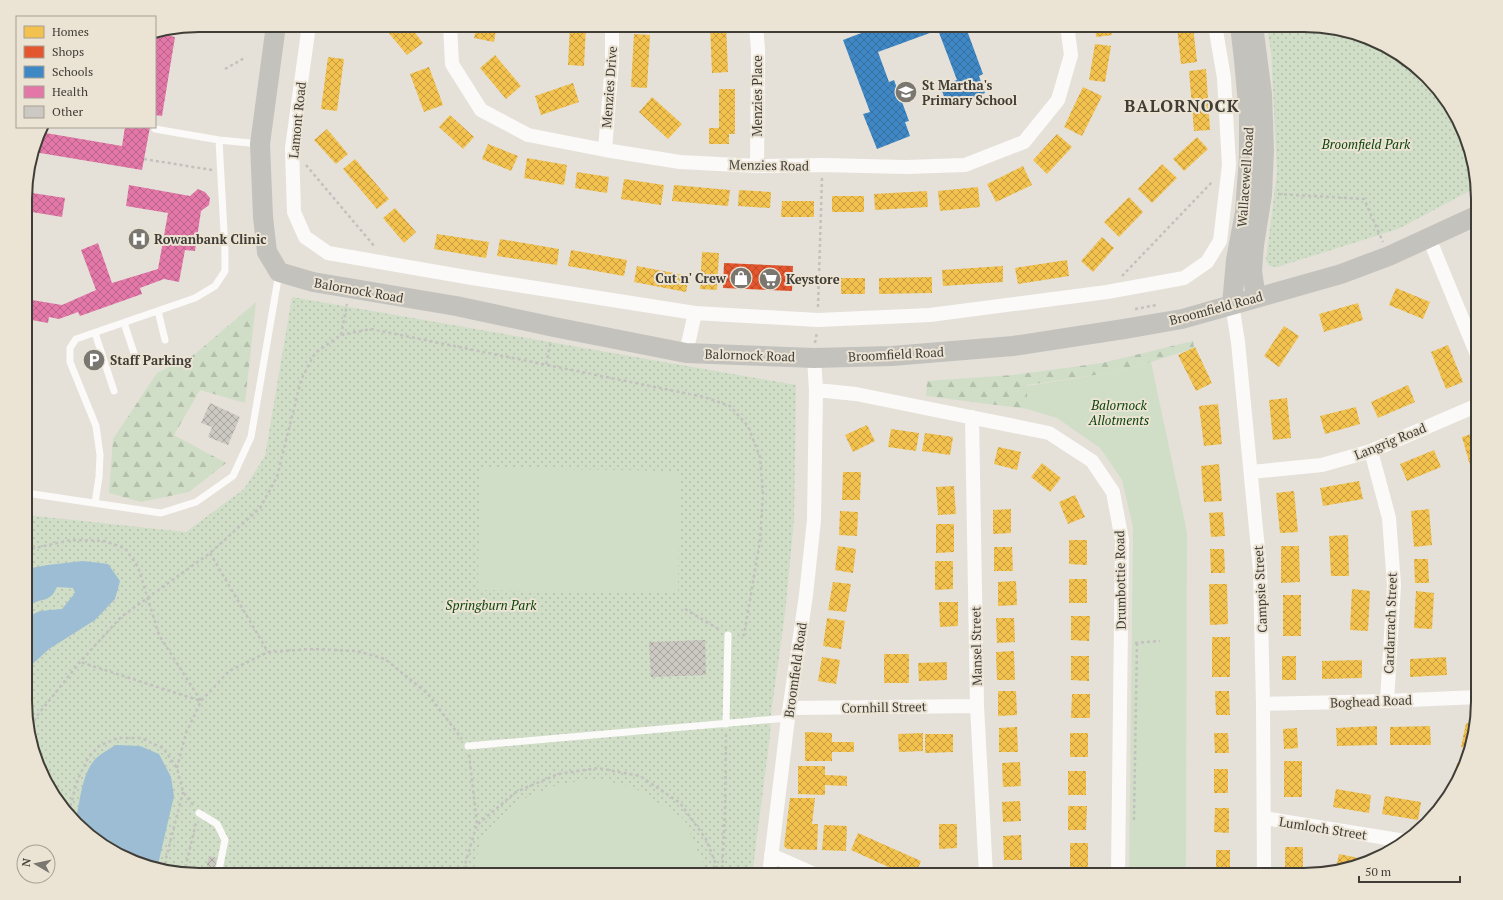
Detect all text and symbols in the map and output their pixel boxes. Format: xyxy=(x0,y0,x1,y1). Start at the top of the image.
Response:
legend xyxy=(16,16,156,128)
text: Homes xyxy=(52,24,89,39)
text: Shops xyxy=(52,44,84,59)
street label: Menzies Drive xyxy=(597,45,621,129)
street label: Menzies Place xyxy=(748,55,766,137)
text: Schools xyxy=(52,64,93,79)
place label: St Martha's Primary School xyxy=(922,76,1017,109)
school or university icon: St Martha's Primary School xyxy=(893,79,919,105)
street label: Lamont Road xyxy=(284,81,310,159)
text: Health xyxy=(52,84,88,99)
district label: BALORNOCK xyxy=(1124,94,1240,117)
text: Other xyxy=(52,104,83,119)
street label: Wallacewell Road xyxy=(1233,126,1257,228)
park label: Broomfield Park xyxy=(1321,135,1411,153)
street label: Menzies Road xyxy=(729,155,809,175)
hospital icon: Rowanbank Clinic xyxy=(126,226,152,252)
place label: Rowanbank Clinic xyxy=(154,230,267,248)
shop icon: Cut n' Crew xyxy=(728,265,754,291)
supermarket icon: Keystore xyxy=(757,266,783,292)
place label: Cut n' Crew xyxy=(655,269,727,287)
place label: Keystore xyxy=(786,270,840,288)
street label: Balornock Road xyxy=(313,273,405,307)
street label: Broomfield Road xyxy=(1167,287,1265,329)
street label: Broomfield Road xyxy=(847,342,945,366)
street label: Balornock Road xyxy=(704,344,796,366)
parking icon: Staff Parking xyxy=(81,347,107,373)
place label: Staff Parking xyxy=(110,351,192,369)
park label: Balornock Allotments xyxy=(1088,396,1150,429)
street label: Langrig Road xyxy=(1351,418,1429,464)
street label: Drumbottie Road xyxy=(1110,530,1130,630)
street label: Campsie Street xyxy=(1249,545,1271,633)
street label: Cardarrach Street xyxy=(1379,572,1401,674)
park label: Springburn Park xyxy=(446,596,537,614)
street label: Mansel Street xyxy=(966,606,986,686)
street label: Broomfield Road xyxy=(779,621,811,719)
street label: Boghead Road xyxy=(1330,691,1412,711)
street label: Cornhill Street xyxy=(841,697,927,717)
street label: Lumloch Street xyxy=(1278,812,1368,844)
north arrow xyxy=(16,844,56,884)
text: N xyxy=(19,857,34,868)
scale bar xyxy=(1359,858,1460,884)
text: 50 m xyxy=(1365,864,1392,879)

